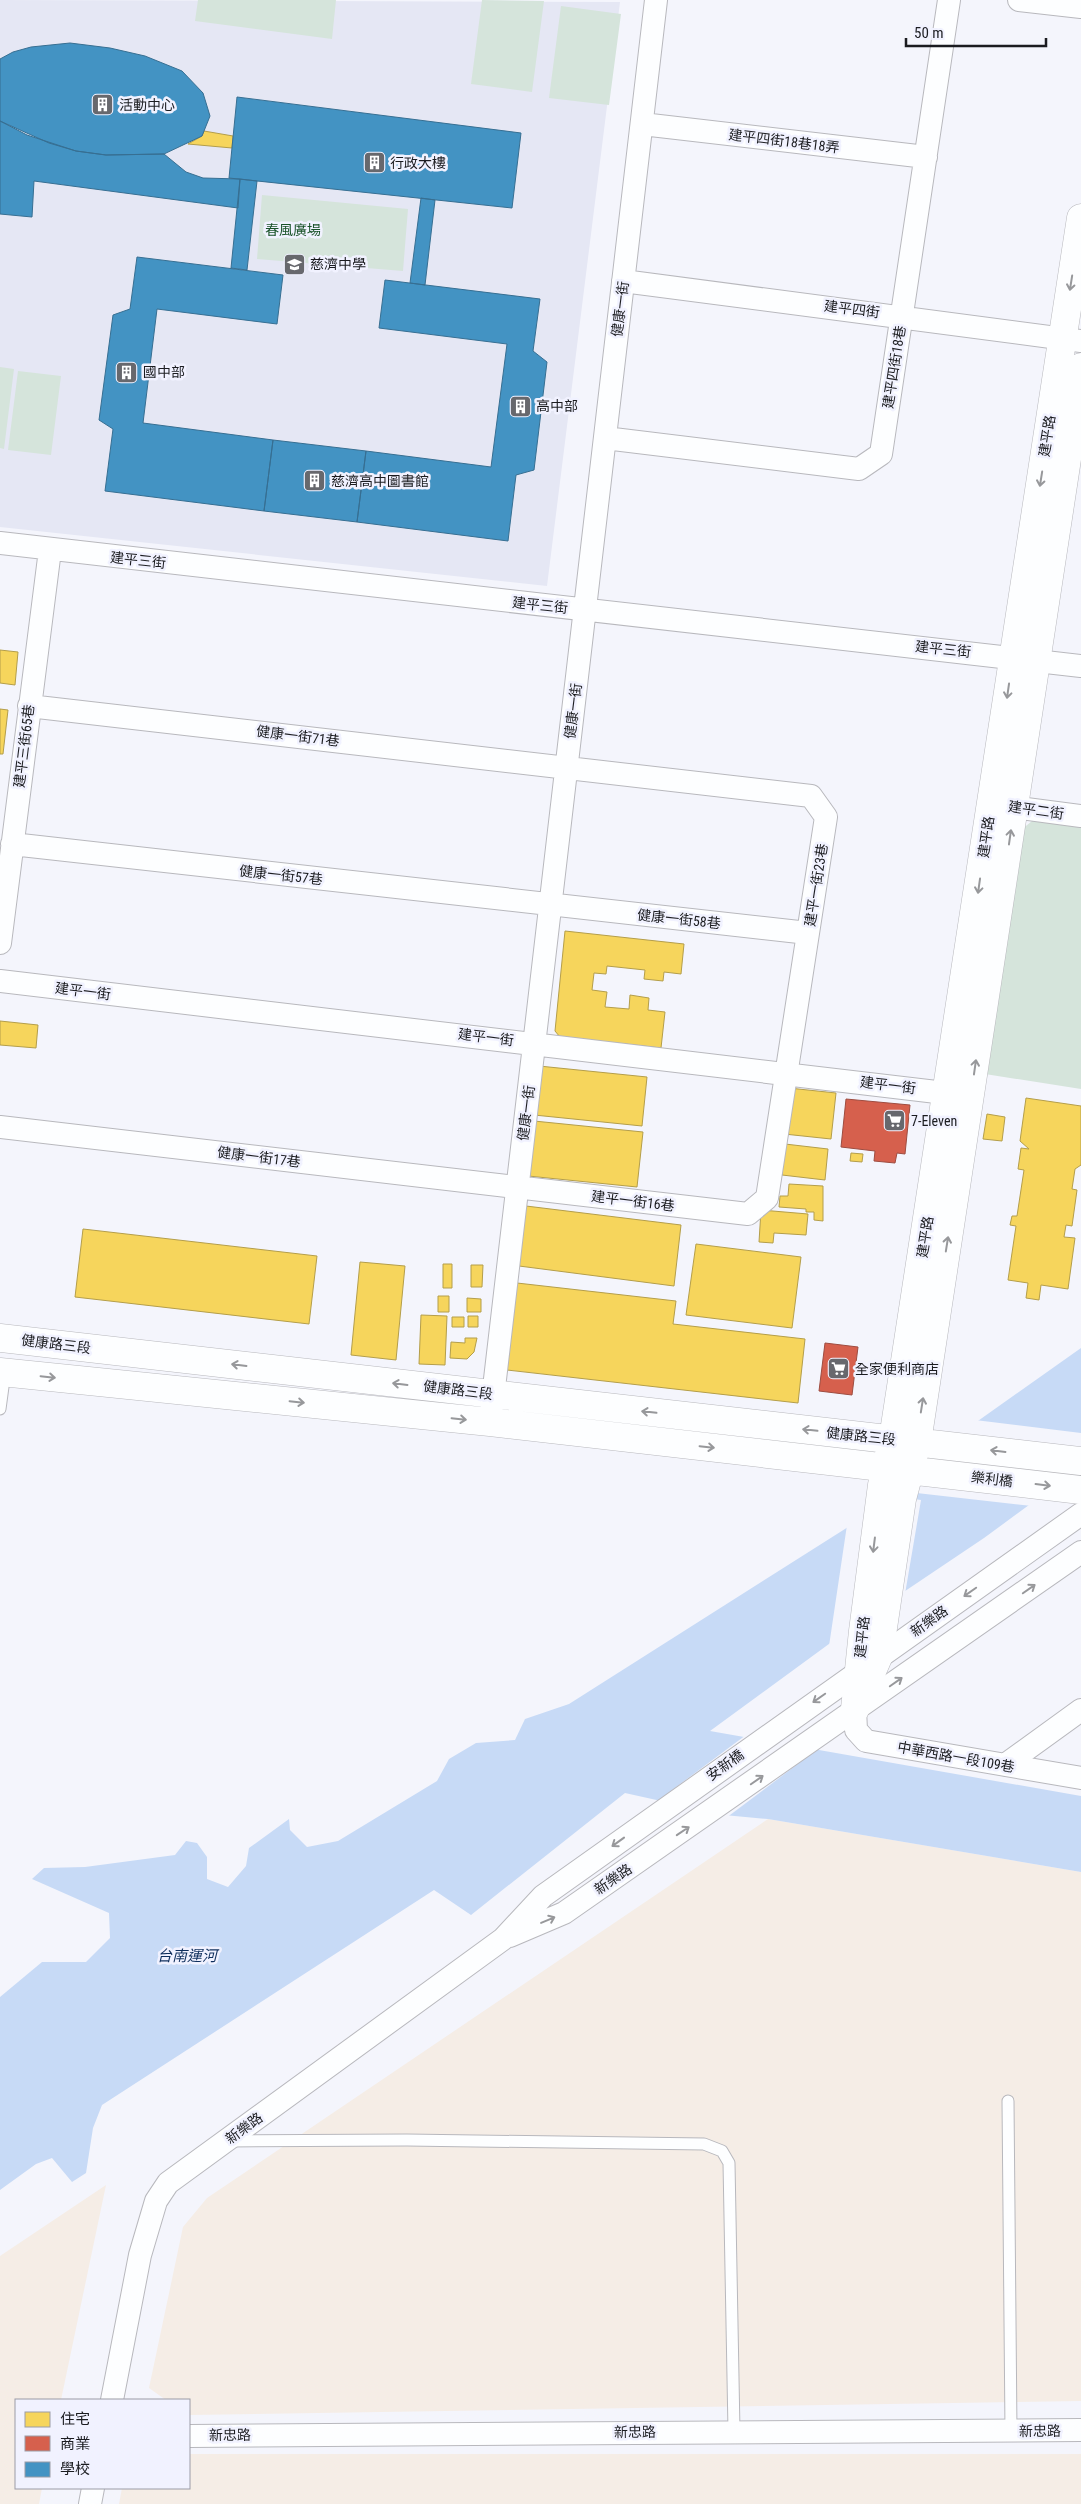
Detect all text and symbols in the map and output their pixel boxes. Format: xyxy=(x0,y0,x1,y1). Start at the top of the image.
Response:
scale bar xyxy=(906,15,1046,47)
text: 50 m xyxy=(914,24,944,42)
building icon: 活動中心 xyxy=(91,93,115,117)
place label: 活動中心 xyxy=(119,97,175,113)
street label: 建平四街18巷18弄 xyxy=(728,126,840,156)
building icon: 行政大樓 xyxy=(362,151,386,175)
place label: 行政大樓 xyxy=(390,155,446,171)
park label: 春風廣場 xyxy=(265,222,321,238)
school or university icon: 慈濟中學 xyxy=(282,252,306,276)
place label: 慈濟中學 xyxy=(310,256,366,272)
one-way arrow xyxy=(1066,275,1076,291)
street label: 健康一街 xyxy=(609,280,631,338)
street label: 建平四街 xyxy=(823,298,881,320)
street label: 建平四街18巷 xyxy=(880,324,908,410)
building icon: 國中部 xyxy=(115,360,139,384)
place label: 國中部 xyxy=(143,364,185,380)
building icon: 高中部 xyxy=(508,394,532,418)
place label: 高中部 xyxy=(536,398,578,414)
street label: 建平路 xyxy=(1036,414,1058,458)
building icon: 慈濟高中圖書館 xyxy=(303,469,327,493)
one-way arrow xyxy=(1035,470,1045,486)
place label: 慈濟高中圖書館 xyxy=(331,473,429,489)
street label: 建平三街 xyxy=(109,549,167,571)
street label: 建平三街 xyxy=(511,594,569,616)
street label: 建平三街 xyxy=(914,638,972,660)
street label: 健康一街 xyxy=(562,682,584,740)
one-way arrow xyxy=(1002,683,1012,699)
street label: 建平三街65巷 xyxy=(11,703,37,789)
street label: 健康一街71巷 xyxy=(255,723,341,749)
street label: 建平二街 xyxy=(1007,798,1065,822)
street label: 建平路 xyxy=(975,815,997,859)
one-way arrow xyxy=(1005,829,1015,845)
street label: 建平一街23巷 xyxy=(802,842,830,928)
street label: 健康一街57巷 xyxy=(238,863,324,887)
one-way arrow xyxy=(973,878,983,894)
street label: 健康一街58巷 xyxy=(636,907,722,931)
street label: 建平一街 xyxy=(54,980,112,1002)
street label: 建平一街 xyxy=(457,1026,515,1048)
one-way arrow xyxy=(971,1059,981,1075)
street label: 建平一街 xyxy=(859,1074,917,1096)
street label: 健康一街 xyxy=(515,1084,537,1142)
supermarket icon: 7-Eleven xyxy=(883,1109,907,1133)
place label: 7-Eleven xyxy=(911,1113,957,1129)
street label: 健康一街17巷 xyxy=(216,1144,302,1170)
street label: 建平一街16巷 xyxy=(590,1188,676,1214)
street label: 建平路 xyxy=(914,1215,936,1259)
one-way arrow xyxy=(943,1237,953,1253)
street label: 健康路三段 xyxy=(20,1332,92,1356)
supermarket icon: 全家便利商店 xyxy=(827,1357,851,1381)
one-way arrow xyxy=(231,1360,247,1370)
place label: 全家便利商店 xyxy=(855,1361,939,1377)
one-way arrow xyxy=(40,1372,56,1382)
street label: 健康路三段 xyxy=(422,1378,494,1402)
one-way arrow xyxy=(393,1379,409,1389)
one-way arrow xyxy=(289,1397,305,1407)
one-way arrow xyxy=(918,1397,928,1413)
one-way arrow xyxy=(641,1407,657,1417)
one-way arrow xyxy=(451,1414,467,1424)
street label: 健康路三段 xyxy=(825,1424,897,1448)
one-way arrow xyxy=(802,1425,818,1435)
one-way arrow xyxy=(699,1442,715,1452)
one-way arrow xyxy=(990,1446,1006,1456)
street label: 樂利橋 xyxy=(970,1469,1014,1489)
one-way arrow xyxy=(1035,1480,1051,1490)
one-way arrow xyxy=(869,1537,879,1553)
one-way arrow xyxy=(1022,1584,1036,1594)
one-way arrow xyxy=(963,1587,977,1597)
street label: 新樂路 xyxy=(907,1602,951,1640)
street label: 建平路 xyxy=(852,1615,872,1659)
one-way arrow xyxy=(888,1677,902,1687)
one-way arrow xyxy=(812,1693,826,1703)
street label: 中華西路一段109巷 xyxy=(896,1739,1016,1775)
street label: 安新橋 xyxy=(703,1746,747,1784)
one-way arrow xyxy=(749,1775,763,1785)
one-way arrow xyxy=(676,1826,690,1836)
one-way arrow xyxy=(611,1837,625,1847)
street label: 新樂路 xyxy=(591,1861,635,1897)
one-way arrow xyxy=(540,1914,555,1924)
water label: 台南運河 xyxy=(157,1947,220,1965)
street label: 新樂路 xyxy=(222,2109,266,2147)
legend xyxy=(15,2399,190,2489)
text: 住宅 xyxy=(60,2410,90,2428)
street label: 新忠路 xyxy=(1019,2423,1061,2439)
street label: 新忠路 xyxy=(614,2424,656,2440)
street label: 新忠路 xyxy=(209,2427,251,2443)
text: 商業 xyxy=(60,2435,90,2453)
text: 學校 xyxy=(60,2460,90,2478)

